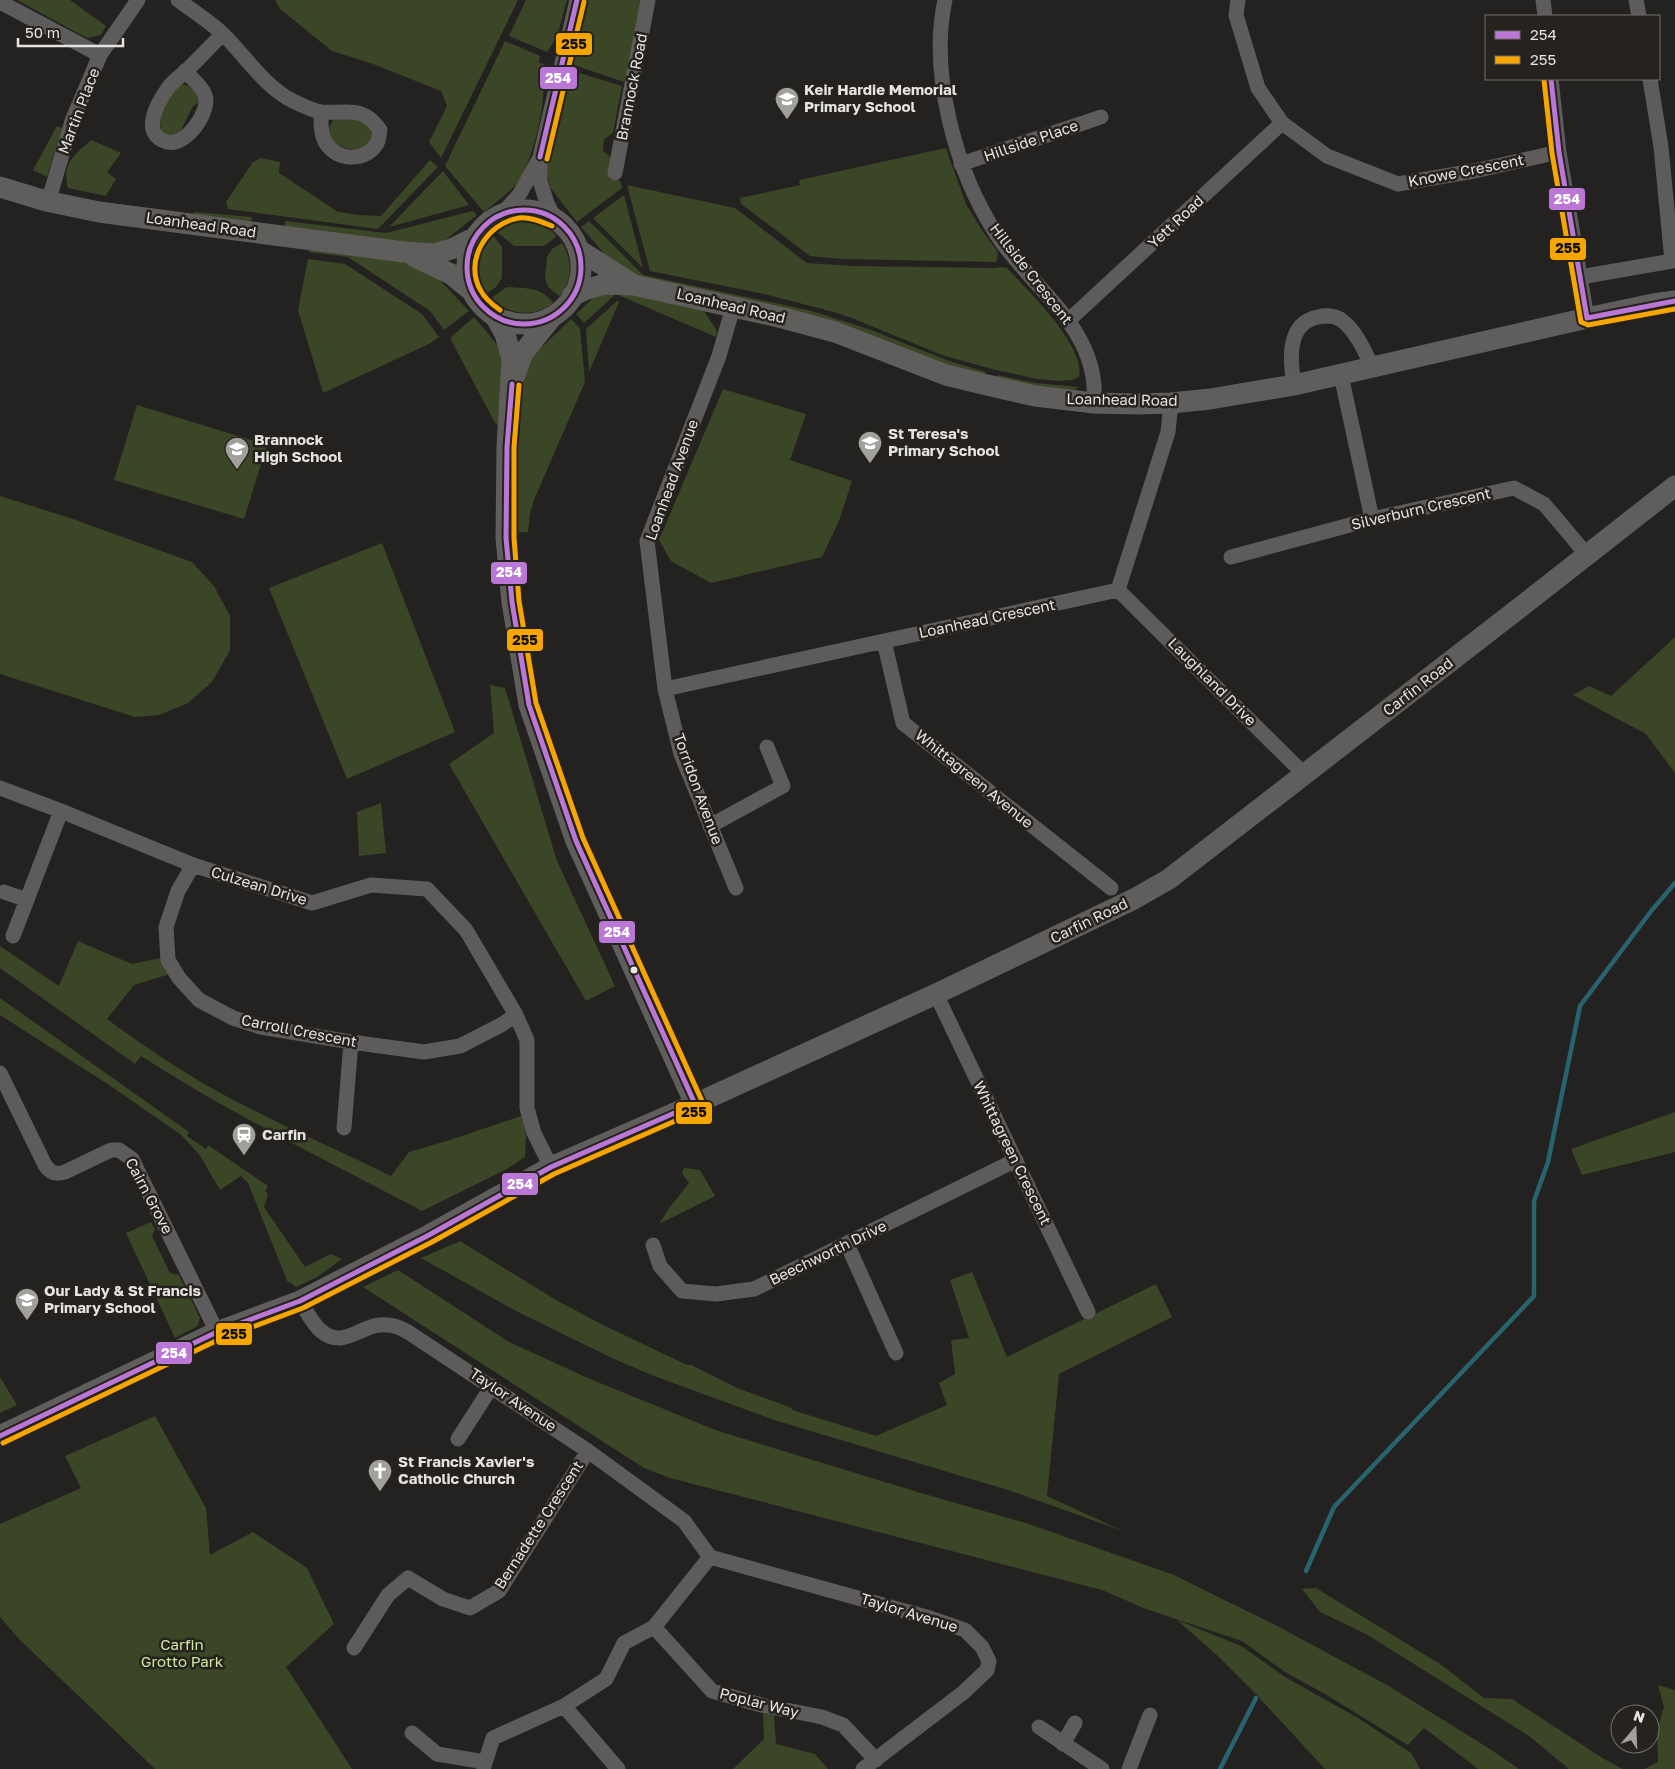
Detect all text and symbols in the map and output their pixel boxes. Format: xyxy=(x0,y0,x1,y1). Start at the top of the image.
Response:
scale bar xyxy=(18,15,122,47)
legend xyxy=(1485,15,1660,80)
text: 50 m xyxy=(25,23,60,41)
text: 254 xyxy=(1530,25,1557,43)
line badge: 255 xyxy=(555,32,593,56)
street label: Brannock Road xyxy=(612,32,650,142)
text: 255 xyxy=(561,35,587,52)
text: 255 xyxy=(1530,50,1556,68)
street label: Martin Place xyxy=(53,65,103,156)
line badge: 254 xyxy=(539,66,578,90)
text: 254 xyxy=(545,69,571,86)
place label: Keir Hardie Memorial Primary School xyxy=(804,80,957,115)
school or university icon: Keir Hardie Memorial Primary School xyxy=(774,86,800,120)
street label: Hillside Place xyxy=(981,115,1081,165)
street label: Knowe Crescent xyxy=(1406,150,1525,190)
line badge: 254 xyxy=(1548,187,1586,211)
text: 254 xyxy=(1554,190,1580,207)
street label: Yett Road xyxy=(1144,191,1207,252)
street label: Loanhead Road xyxy=(145,207,257,241)
street label: Hillside Crescent xyxy=(987,219,1077,327)
line badge: 255 xyxy=(1549,237,1587,261)
text: 255 xyxy=(1555,239,1581,256)
street label: Loanhead Road xyxy=(675,284,787,326)
street label: Loanhead Road xyxy=(1066,389,1178,409)
street label: Loanhead Avenue xyxy=(641,416,701,543)
place label: St Teresa's Primary School xyxy=(888,424,1000,459)
place label: Brannock High School xyxy=(254,430,342,465)
school or university icon: St Teresa's Primary School xyxy=(857,430,883,464)
school or university icon: Brannock High School xyxy=(224,436,250,470)
street label: Silverburn Crescent xyxy=(1349,483,1492,533)
line badge: 254 xyxy=(490,561,528,585)
text: 254 xyxy=(496,563,522,580)
street label: Loanhead Crescent xyxy=(917,595,1057,641)
line badge: 255 xyxy=(506,628,544,652)
text: 255 xyxy=(512,631,538,648)
street label: Laughland Drive xyxy=(1165,633,1261,729)
street label: Carfin Road xyxy=(1379,653,1456,719)
street label: Whittagreen Avenue xyxy=(912,725,1037,831)
street label: Torridon Avenue xyxy=(671,731,727,847)
street label: Culzean Drive xyxy=(209,862,310,908)
street label: Carfin Road xyxy=(1047,894,1130,947)
line badge: 254 xyxy=(598,920,636,944)
text: 254 xyxy=(604,923,630,940)
unlabelled marker xyxy=(629,965,639,975)
street label: Carroll Crescent xyxy=(240,1010,358,1050)
street label: Whittagreen Crescent xyxy=(970,1078,1056,1227)
line badge: 255 xyxy=(675,1101,713,1125)
text: 255 xyxy=(681,1103,707,1120)
station icon: Carfin xyxy=(231,1122,257,1156)
place label: Carfin xyxy=(262,1125,306,1143)
street label: Cairn Grove xyxy=(122,1155,178,1237)
line badge: 254 xyxy=(501,1172,539,1196)
text: 254 xyxy=(507,1175,533,1192)
street label: Beechworth Drive xyxy=(766,1216,889,1288)
place label: Our Lady & St Francis Primary School xyxy=(44,1281,201,1316)
school or university icon: Our Lady & St Francis Primary School xyxy=(14,1287,40,1321)
line badge: 255 xyxy=(215,1322,253,1346)
text: 255 xyxy=(221,1325,247,1342)
line badge: 254 xyxy=(155,1341,193,1365)
text: 254 xyxy=(161,1344,187,1361)
street label: Taylor Avenue xyxy=(467,1364,561,1435)
place label: St Francis Xavier's Catholic Church xyxy=(398,1452,534,1487)
street label: Bernadette Crescent xyxy=(490,1457,586,1592)
church icon: St Francis Xavier's Catholic Church xyxy=(367,1458,393,1492)
street label: Taylor Avenue xyxy=(858,1589,960,1635)
park label: Carfin Grotto Park xyxy=(141,1635,224,1670)
street label: Poplar Way xyxy=(718,1683,801,1721)
north arrow xyxy=(1610,1704,1660,1754)
text: N xyxy=(1632,1706,1647,1726)

